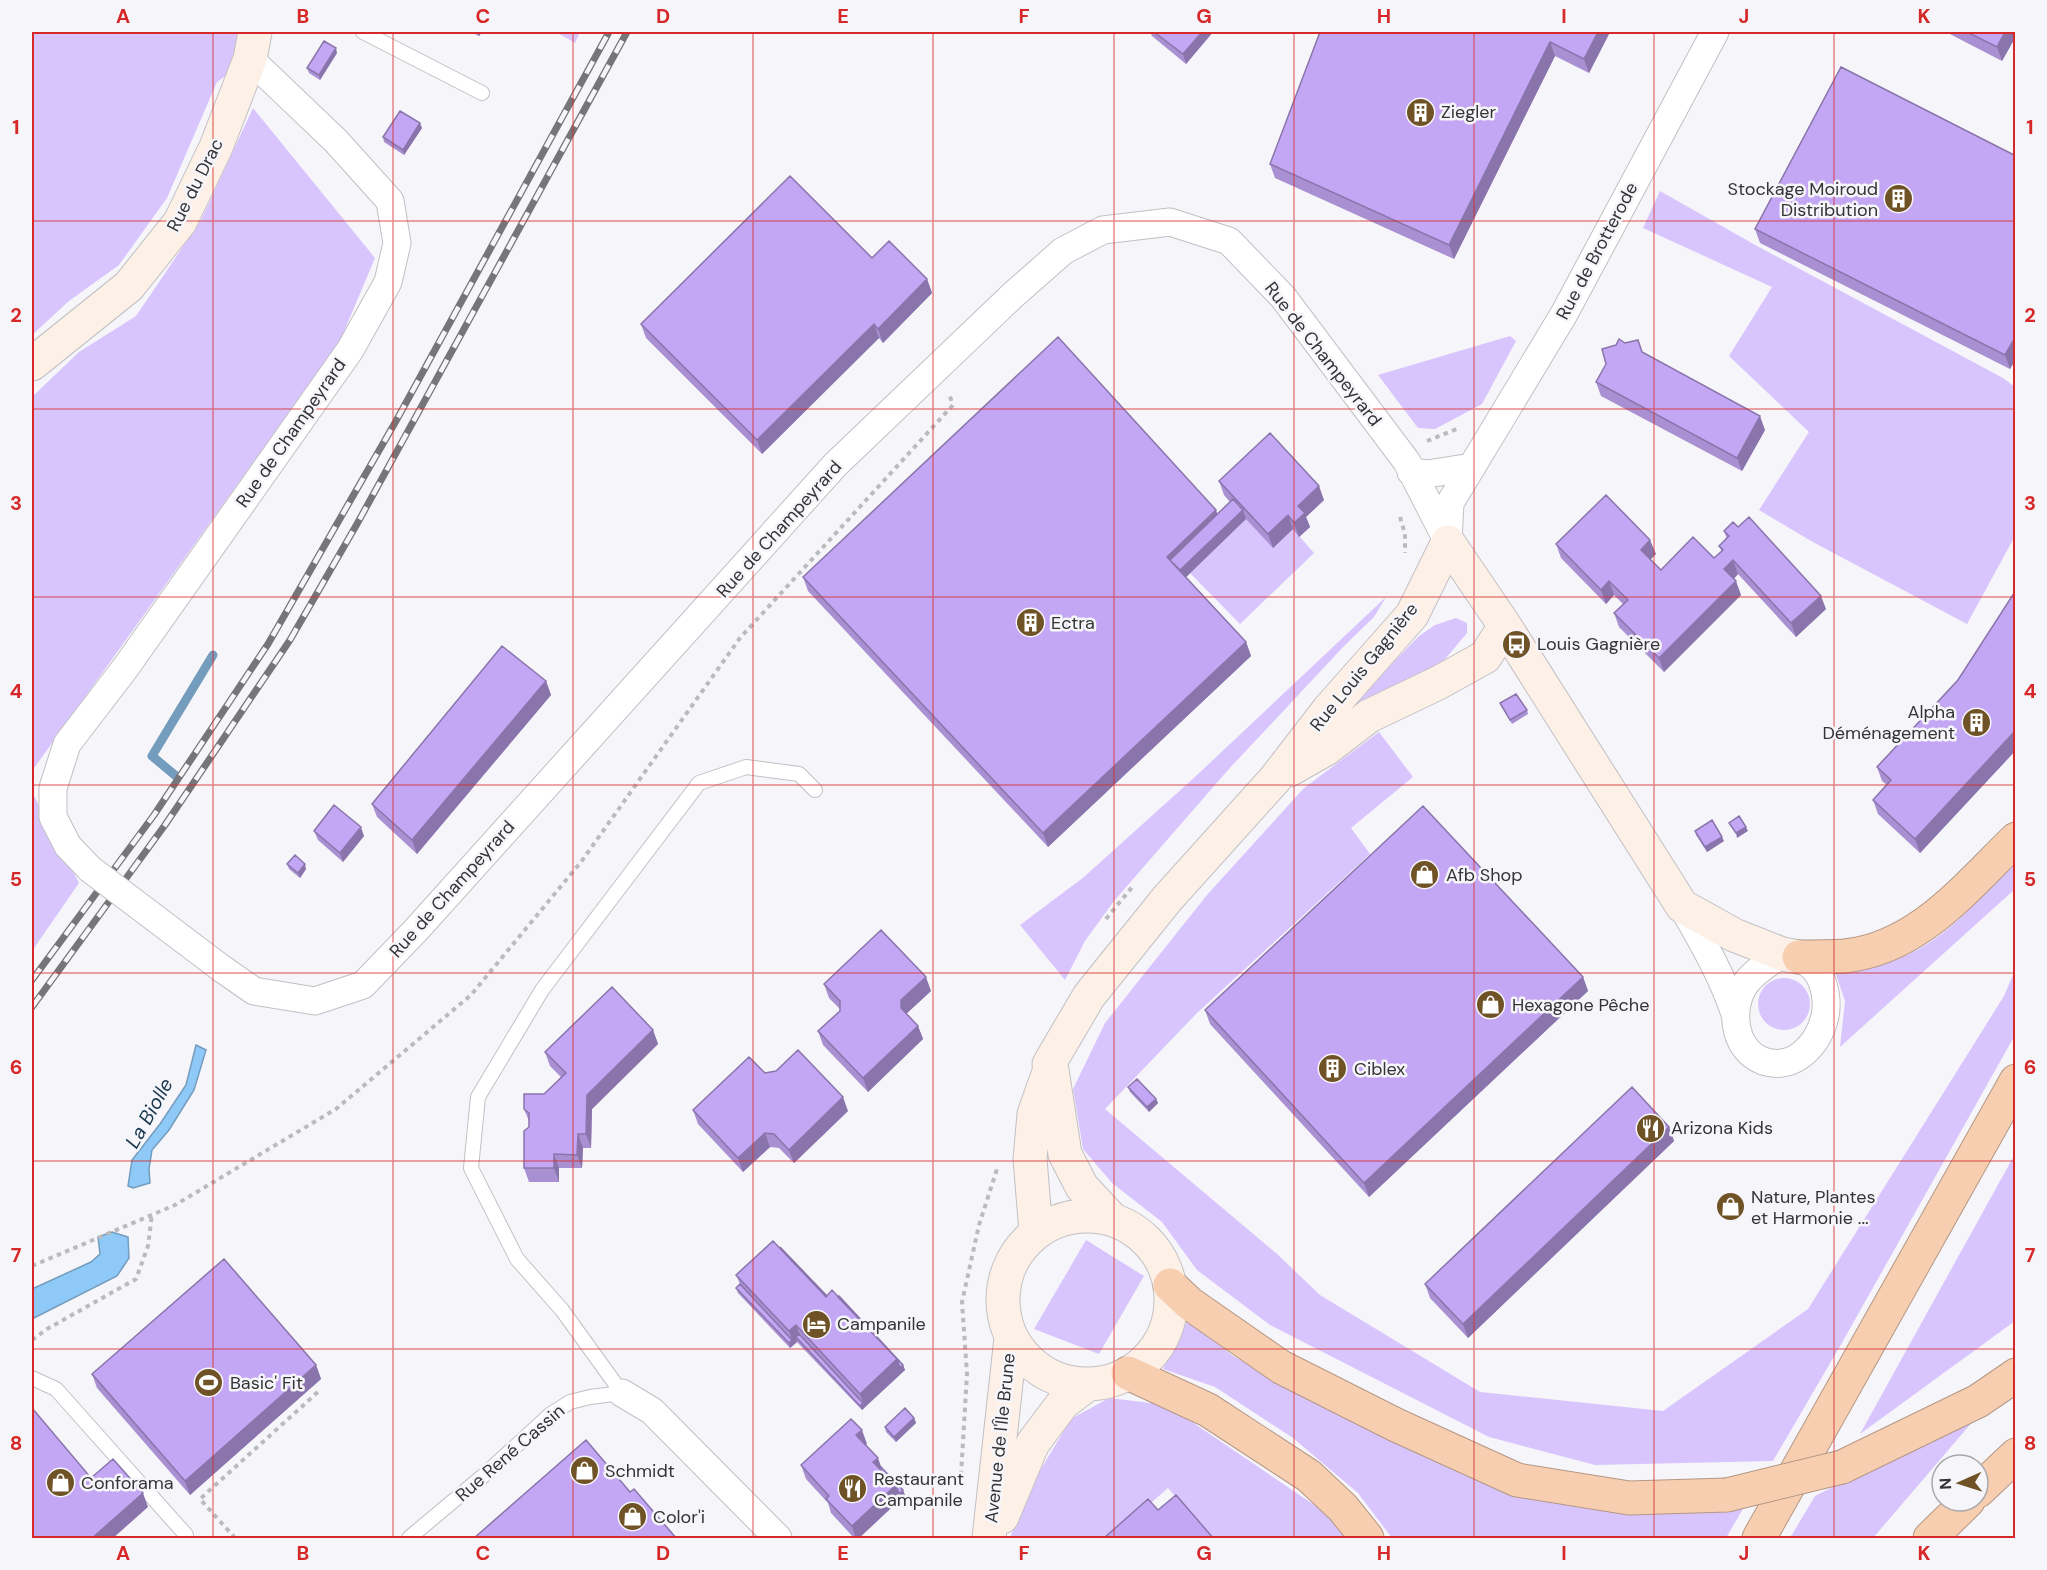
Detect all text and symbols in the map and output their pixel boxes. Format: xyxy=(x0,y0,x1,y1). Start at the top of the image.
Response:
text: A xyxy=(116,3,130,29)
text: B xyxy=(297,3,309,29)
text: C xyxy=(476,3,490,29)
text: D xyxy=(656,3,670,29)
text: E xyxy=(837,3,849,29)
text: F xyxy=(1018,3,1030,29)
text: G xyxy=(1196,3,1212,29)
text: H xyxy=(1377,3,1391,29)
text: I xyxy=(1561,3,1567,29)
text: J xyxy=(1739,3,1749,29)
text: K xyxy=(1917,3,1931,29)
building icon: Ziegler xyxy=(1404,96,1436,128)
place label: Ziegler xyxy=(1441,100,1497,124)
text: 1 xyxy=(12,114,20,140)
text: 1 xyxy=(2026,114,2034,140)
street label: Rue du Drac xyxy=(161,134,229,236)
place label: Stockage Moiroud Distribution xyxy=(1728,177,1878,222)
street label: Rue de Brotterode xyxy=(1551,178,1643,324)
building icon: Stockage Moiroud Distribution xyxy=(1883,183,1915,215)
street label: Rue de Champeyrard xyxy=(1259,277,1387,431)
text: 2 xyxy=(10,302,22,328)
text: 2 xyxy=(2024,302,2036,328)
street label: Rue de Champeyrard xyxy=(231,354,351,512)
street label: Rue de Champeyrard xyxy=(711,455,847,603)
text: 3 xyxy=(10,490,22,516)
text: 3 xyxy=(2024,490,2036,516)
street label: Rue Louis Gagnière xyxy=(1305,598,1423,736)
building icon: Ectra xyxy=(1014,607,1046,639)
place label: Ectra xyxy=(1051,611,1095,635)
bus stop icon: Louis Gagnière xyxy=(1500,628,1532,660)
place label: Louis Gagnière xyxy=(1537,632,1660,656)
text: 4 xyxy=(10,678,23,704)
text: 4 xyxy=(2024,678,2037,704)
place label: Alpha Déménagement xyxy=(1822,700,1955,745)
building icon: Alpha Déménagement xyxy=(1960,706,1992,738)
street label: Rue de Champeyrard xyxy=(384,815,520,963)
shop icon: Afb Shop xyxy=(1409,859,1441,891)
place label: Afb Shop xyxy=(1446,863,1523,887)
text: 5 xyxy=(10,866,22,892)
text: 5 xyxy=(2024,866,2036,892)
shop icon: Hexagone Pêche xyxy=(1475,989,1507,1021)
place label: Hexagone Pêche xyxy=(1512,993,1649,1017)
building icon: Ciblex xyxy=(1317,1053,1349,1085)
text: 6 xyxy=(10,1054,22,1080)
text: 6 xyxy=(2024,1054,2036,1080)
place label: Ciblex xyxy=(1354,1057,1405,1081)
water label: La Biolle xyxy=(119,1073,179,1153)
restaurant icon: Arizona Kids xyxy=(1634,1112,1666,1144)
place label: Arizona Kids xyxy=(1671,1116,1773,1140)
place label: Nature, Plantes et Harmonie ... xyxy=(1751,1185,1876,1230)
shop icon: Nature, Plantes et Harmonie ... xyxy=(1714,1191,1746,1223)
text: 7 xyxy=(11,1242,22,1268)
text: 7 xyxy=(2025,1242,2036,1268)
hotel icon: Campanile xyxy=(800,1308,832,1340)
place label: Campanile xyxy=(837,1312,926,1336)
street label: Avenue de l'Île Brune xyxy=(979,1352,1021,1524)
sports icon: Basic' Fit xyxy=(193,1367,225,1399)
place label: Basic' Fit xyxy=(230,1371,303,1395)
street label: Rue René Cassin xyxy=(450,1399,570,1507)
text: 8 xyxy=(10,1430,22,1456)
text: 8 xyxy=(2024,1430,2036,1456)
north arrow xyxy=(1930,1453,1990,1513)
shop icon: Schmidt xyxy=(568,1455,600,1487)
place label: Schmidt xyxy=(605,1459,675,1483)
shop icon: Conforama xyxy=(44,1467,76,1499)
place label: Restaurant Campanile xyxy=(874,1467,964,1512)
place label: Conforama xyxy=(81,1471,174,1495)
restaurant icon: Restaurant Campanile xyxy=(837,1473,869,1505)
text: N xyxy=(1935,1477,1956,1490)
shop icon: Color'i xyxy=(616,1501,648,1533)
place label: Color'i xyxy=(653,1505,705,1529)
text: A xyxy=(116,1540,130,1566)
text: B xyxy=(297,1540,309,1566)
text: C xyxy=(476,1540,490,1566)
text: D xyxy=(656,1540,670,1566)
text: E xyxy=(837,1540,849,1566)
text: F xyxy=(1018,1540,1030,1566)
text: G xyxy=(1196,1540,1212,1566)
text: H xyxy=(1377,1540,1391,1566)
text: I xyxy=(1561,1540,1567,1566)
text: J xyxy=(1739,1540,1749,1566)
text: K xyxy=(1917,1540,1931,1566)

